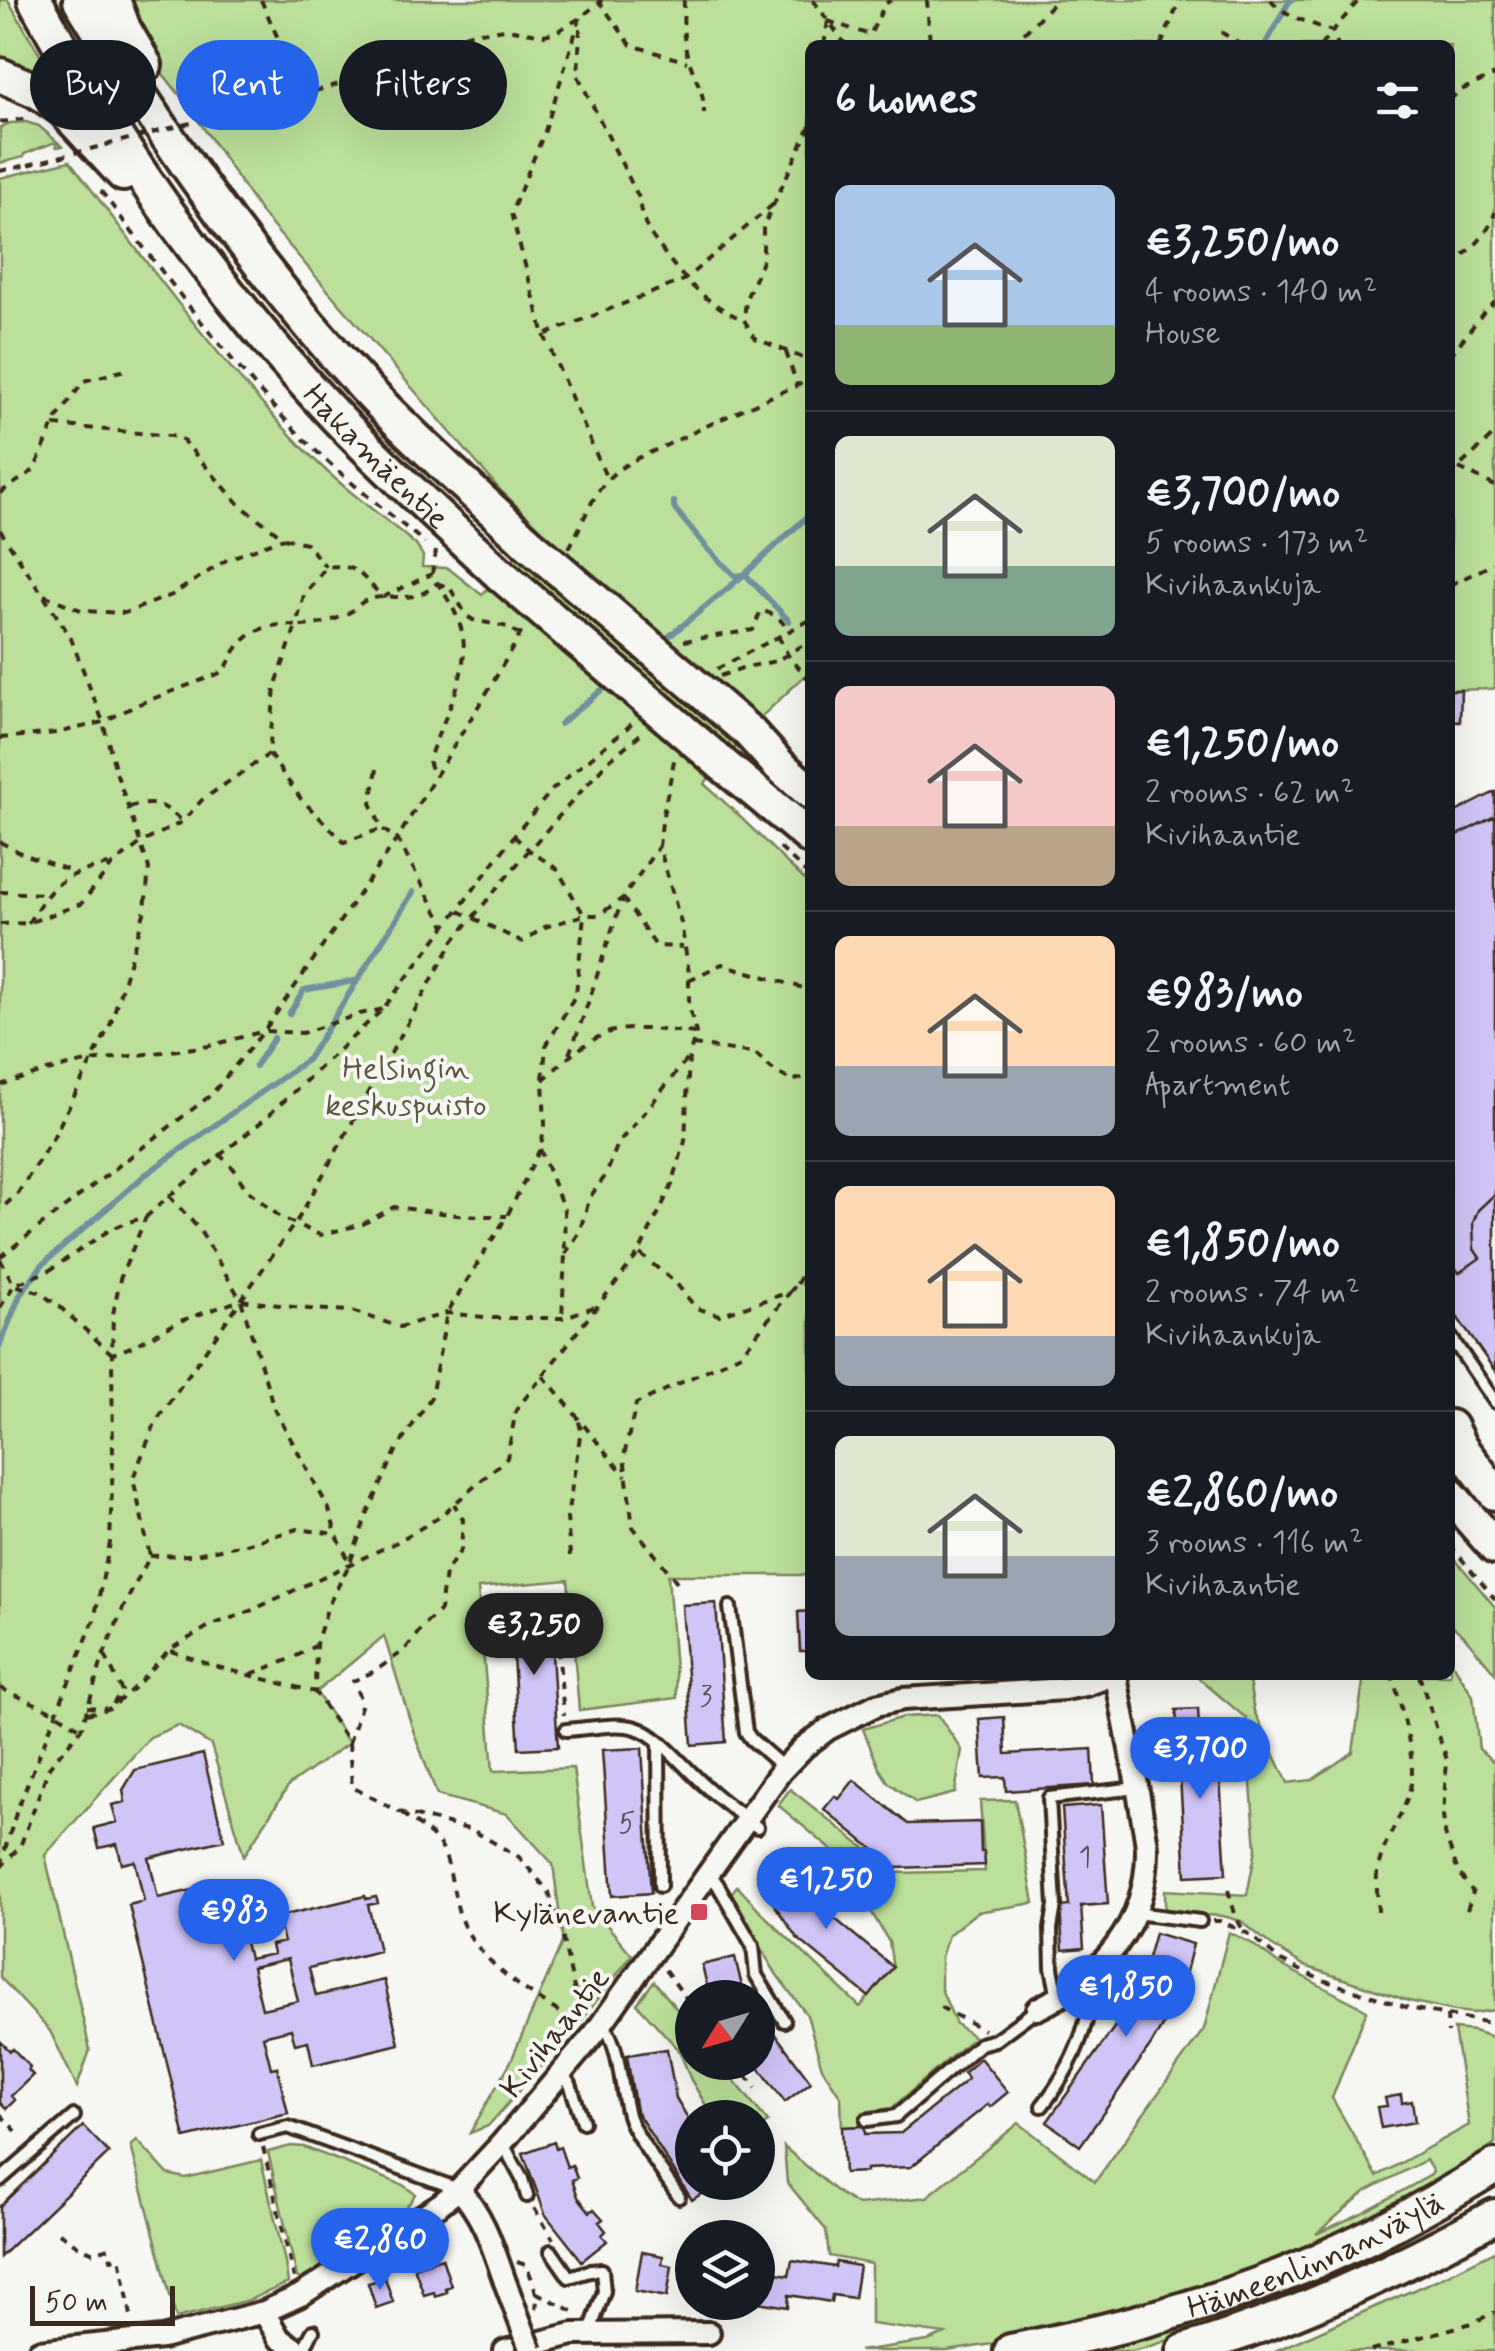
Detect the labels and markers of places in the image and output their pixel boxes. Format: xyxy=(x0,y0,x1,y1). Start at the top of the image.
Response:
pin: €3,250 xyxy=(453,1593,615,1678)
pin: €3,700 xyxy=(1119,1717,1281,1802)
pin: €1,250 xyxy=(745,1847,907,1932)
pin: €983 xyxy=(175,1879,293,1964)
place label: Kylänevantie xyxy=(493,1893,679,1935)
marker: Kylänevantie xyxy=(688,1901,710,1923)
pin: €1,850 xyxy=(1045,1955,1207,2040)
pin: €2,860 xyxy=(299,2208,461,2293)

